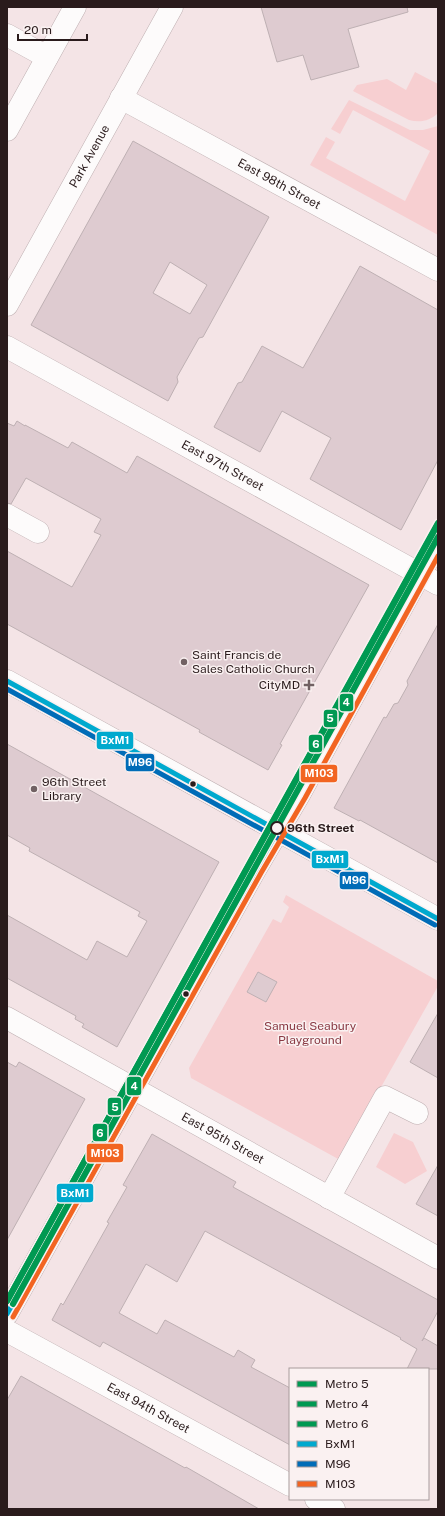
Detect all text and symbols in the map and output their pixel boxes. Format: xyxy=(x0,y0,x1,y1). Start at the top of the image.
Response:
scale bar xyxy=(18,16,87,42)
text: 20 m xyxy=(24,23,52,37)
street label: Park Avenue xyxy=(66,122,112,190)
street label: East 98th Street xyxy=(235,156,323,212)
street label: East 97th Street xyxy=(179,437,266,494)
place label: Saint Francis de Sales Catholic Church xyxy=(192,648,315,676)
marker: Saint Francis de Sales Catholic Church xyxy=(179,657,189,667)
place label: CityMD xyxy=(259,678,300,692)
marker: CityMD xyxy=(303,679,315,691)
line badge: 4 xyxy=(339,693,354,712)
text: 4 xyxy=(342,696,350,708)
line badge: 5 xyxy=(323,709,338,728)
text: 5 xyxy=(326,712,334,724)
line badge: BxM1 xyxy=(96,731,134,750)
text: BxM1 xyxy=(101,734,129,746)
line badge: 6 xyxy=(308,734,323,753)
text: 6 xyxy=(312,738,320,750)
line badge: M96 xyxy=(125,753,155,772)
text: M96 xyxy=(128,756,152,768)
line badge: M103 xyxy=(300,764,338,783)
text: M103 xyxy=(304,767,334,779)
place label: 96th Street Library xyxy=(42,775,107,803)
unlabelled marker xyxy=(188,779,198,789)
marker: 96th Street Library xyxy=(29,784,39,794)
marker: 96th Street xyxy=(270,821,284,835)
place label: 96th Street xyxy=(287,821,354,835)
line badge: BxM1 xyxy=(311,850,349,869)
text: BxM1 xyxy=(316,853,344,865)
line badge: M96 xyxy=(339,871,369,890)
text: M96 xyxy=(342,874,366,886)
unlabelled marker xyxy=(181,989,191,999)
park label: Samuel Seabury Playground xyxy=(264,1019,357,1047)
line badge: 4 xyxy=(126,1076,142,1096)
text: 4 xyxy=(130,1080,138,1092)
line badge: 5 xyxy=(107,1097,122,1116)
text: 5 xyxy=(111,1101,119,1113)
street label: East 95th Street xyxy=(179,1110,267,1167)
line badge: 6 xyxy=(92,1123,108,1142)
text: 6 xyxy=(96,1127,104,1139)
line badge: M103 xyxy=(86,1143,124,1163)
text: M103 xyxy=(90,1147,120,1159)
line badge: BxM1 xyxy=(56,1183,94,1203)
text: BxM1 xyxy=(61,1187,89,1199)
legend xyxy=(289,1368,429,1500)
text: Metro 5 xyxy=(325,1377,369,1391)
street label: East 94th Street xyxy=(105,1380,193,1436)
text: Metro 4 xyxy=(325,1397,369,1411)
text: Metro 6 xyxy=(325,1417,368,1431)
text: BxM1 xyxy=(325,1437,355,1451)
text: M96 xyxy=(325,1457,351,1471)
text: M103 xyxy=(325,1477,355,1491)

